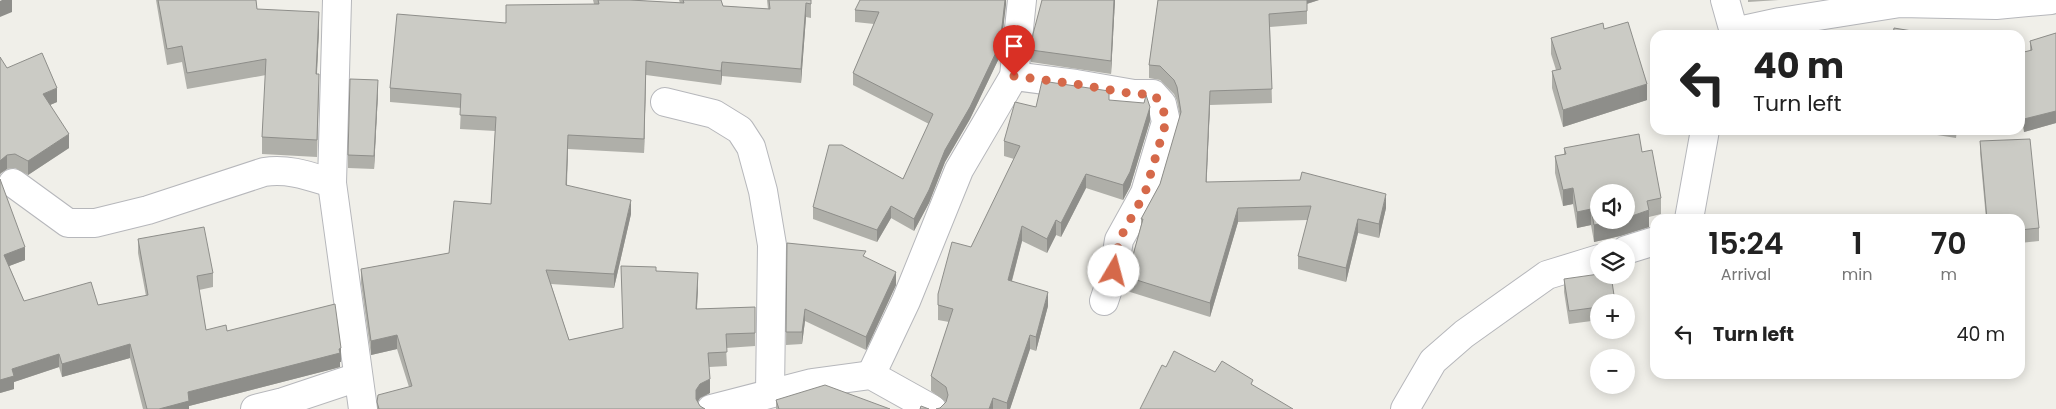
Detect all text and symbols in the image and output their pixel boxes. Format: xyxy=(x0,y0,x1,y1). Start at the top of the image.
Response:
pin xyxy=(993,25,1035,76)
icon: arrive xyxy=(1000,32,1028,60)
text: 40 m xyxy=(1753,41,1844,90)
icon: left xyxy=(1670,50,1735,115)
text: Turn left xyxy=(1753,88,1841,119)
map controls xyxy=(1590,184,1635,394)
button: sound xyxy=(1590,184,1635,229)
text: 15:24 xyxy=(1708,222,1783,265)
text: 1 xyxy=(1852,222,1863,265)
text: 70 xyxy=(1931,222,1967,265)
button: layers xyxy=(1590,239,1635,284)
position arrow xyxy=(1087,244,1139,296)
text: Arrival xyxy=(1721,263,1771,286)
text: min xyxy=(1842,263,1872,286)
text: m xyxy=(1940,263,1957,286)
button: + xyxy=(1590,294,1635,339)
icon: left xyxy=(1670,320,1698,348)
text: Turn left xyxy=(1713,321,1794,348)
text: 40 m xyxy=(1956,321,2005,348)
button: − xyxy=(1590,349,1635,394)

